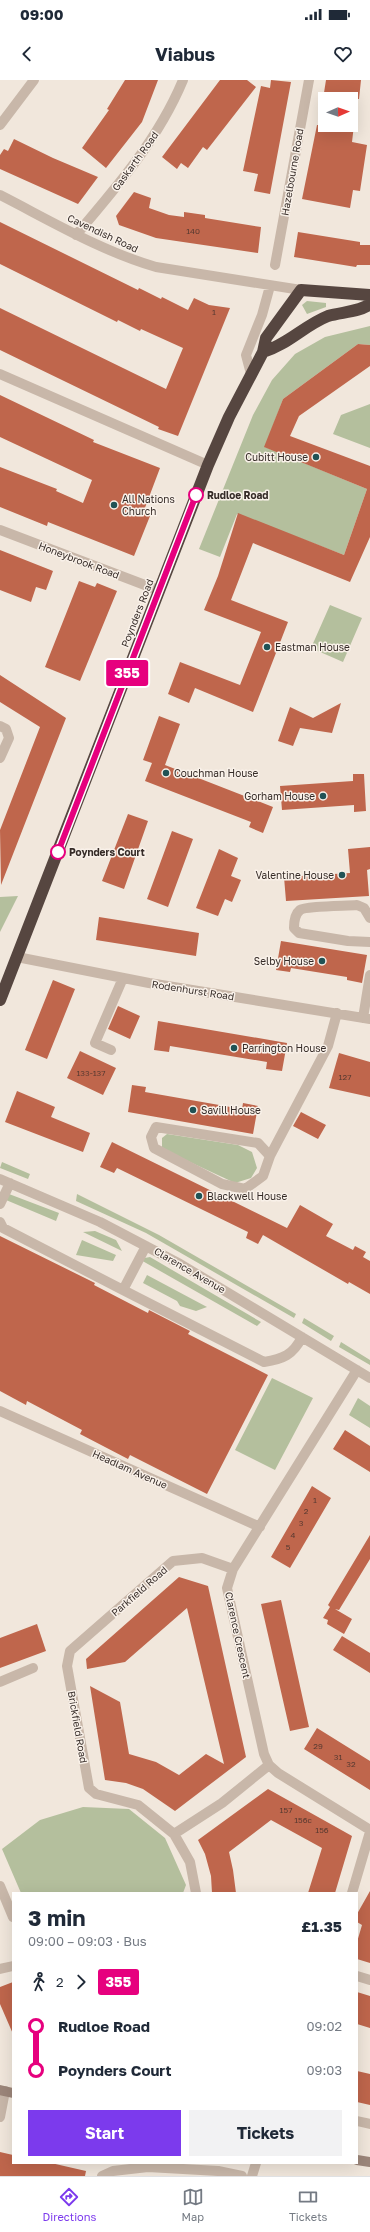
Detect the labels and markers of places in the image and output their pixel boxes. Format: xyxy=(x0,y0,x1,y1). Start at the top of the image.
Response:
place label: Cubitt House xyxy=(245,451,308,463)
marker: Cubitt House xyxy=(311,452,321,462)
marker: Rudloe Road xyxy=(188,487,204,503)
place label: Rudloe Road xyxy=(207,489,268,501)
place label: All Nations Church xyxy=(122,493,175,517)
marker: All Nations Church xyxy=(109,500,119,510)
place label: Eastman House xyxy=(275,641,350,653)
marker: Eastman House xyxy=(262,642,272,652)
place label: Couchman House xyxy=(174,767,259,779)
marker: Couchman House xyxy=(161,768,171,778)
place label: Gorham House xyxy=(244,790,315,802)
marker: Gorham House xyxy=(318,791,328,801)
marker: Poynders Court xyxy=(50,844,66,860)
place label: Poynders Court xyxy=(69,846,145,858)
place label: Valentine House xyxy=(255,869,334,881)
marker: Valentine House xyxy=(337,870,347,880)
place label: Selby House xyxy=(254,955,314,967)
marker: Selby House xyxy=(317,956,327,966)
place label: Parrington House xyxy=(242,1042,326,1054)
marker: Parrington House xyxy=(229,1043,239,1053)
place label: Savill House xyxy=(201,1104,261,1116)
marker: Savill House xyxy=(188,1105,198,1115)
place label: Blackwell House xyxy=(207,1190,287,1202)
marker: Blackwell House xyxy=(194,1191,204,1201)

